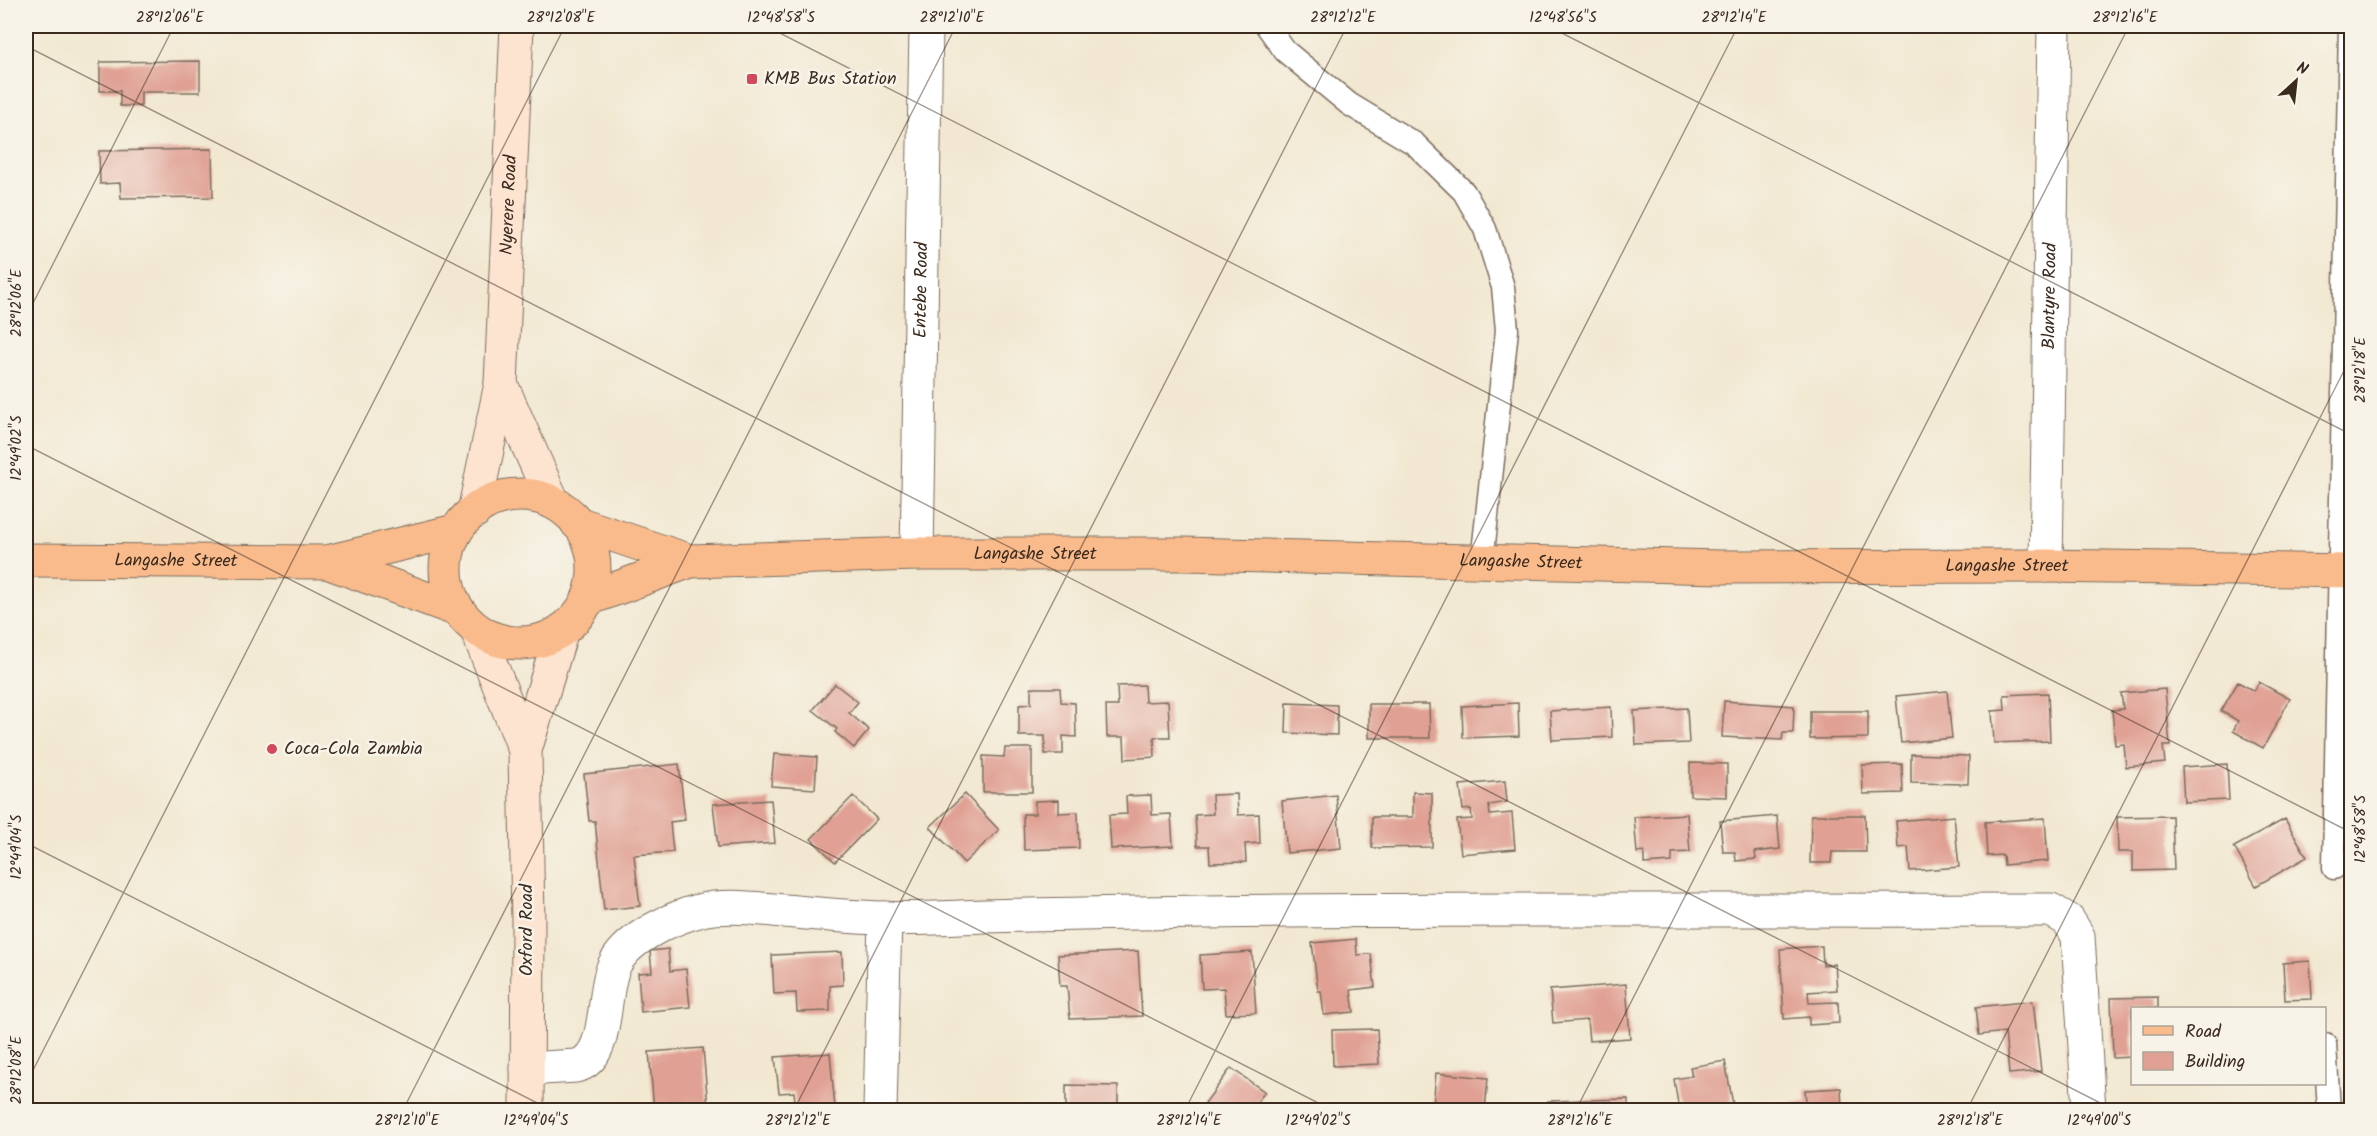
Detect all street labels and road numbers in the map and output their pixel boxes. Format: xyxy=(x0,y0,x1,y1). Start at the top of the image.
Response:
street label: Nyerere Road xyxy=(492,153,526,256)
street label: Entebe Road xyxy=(906,241,937,338)
street label: Blantyre Road xyxy=(2035,241,2065,350)
street label: Langashe Street xyxy=(973,540,1098,569)
street label: Langashe Street xyxy=(114,546,239,576)
street label: Langashe Street xyxy=(1459,546,1584,578)
street label: Langashe Street xyxy=(1945,551,2070,581)
street label: Oxford Road xyxy=(513,883,542,976)

